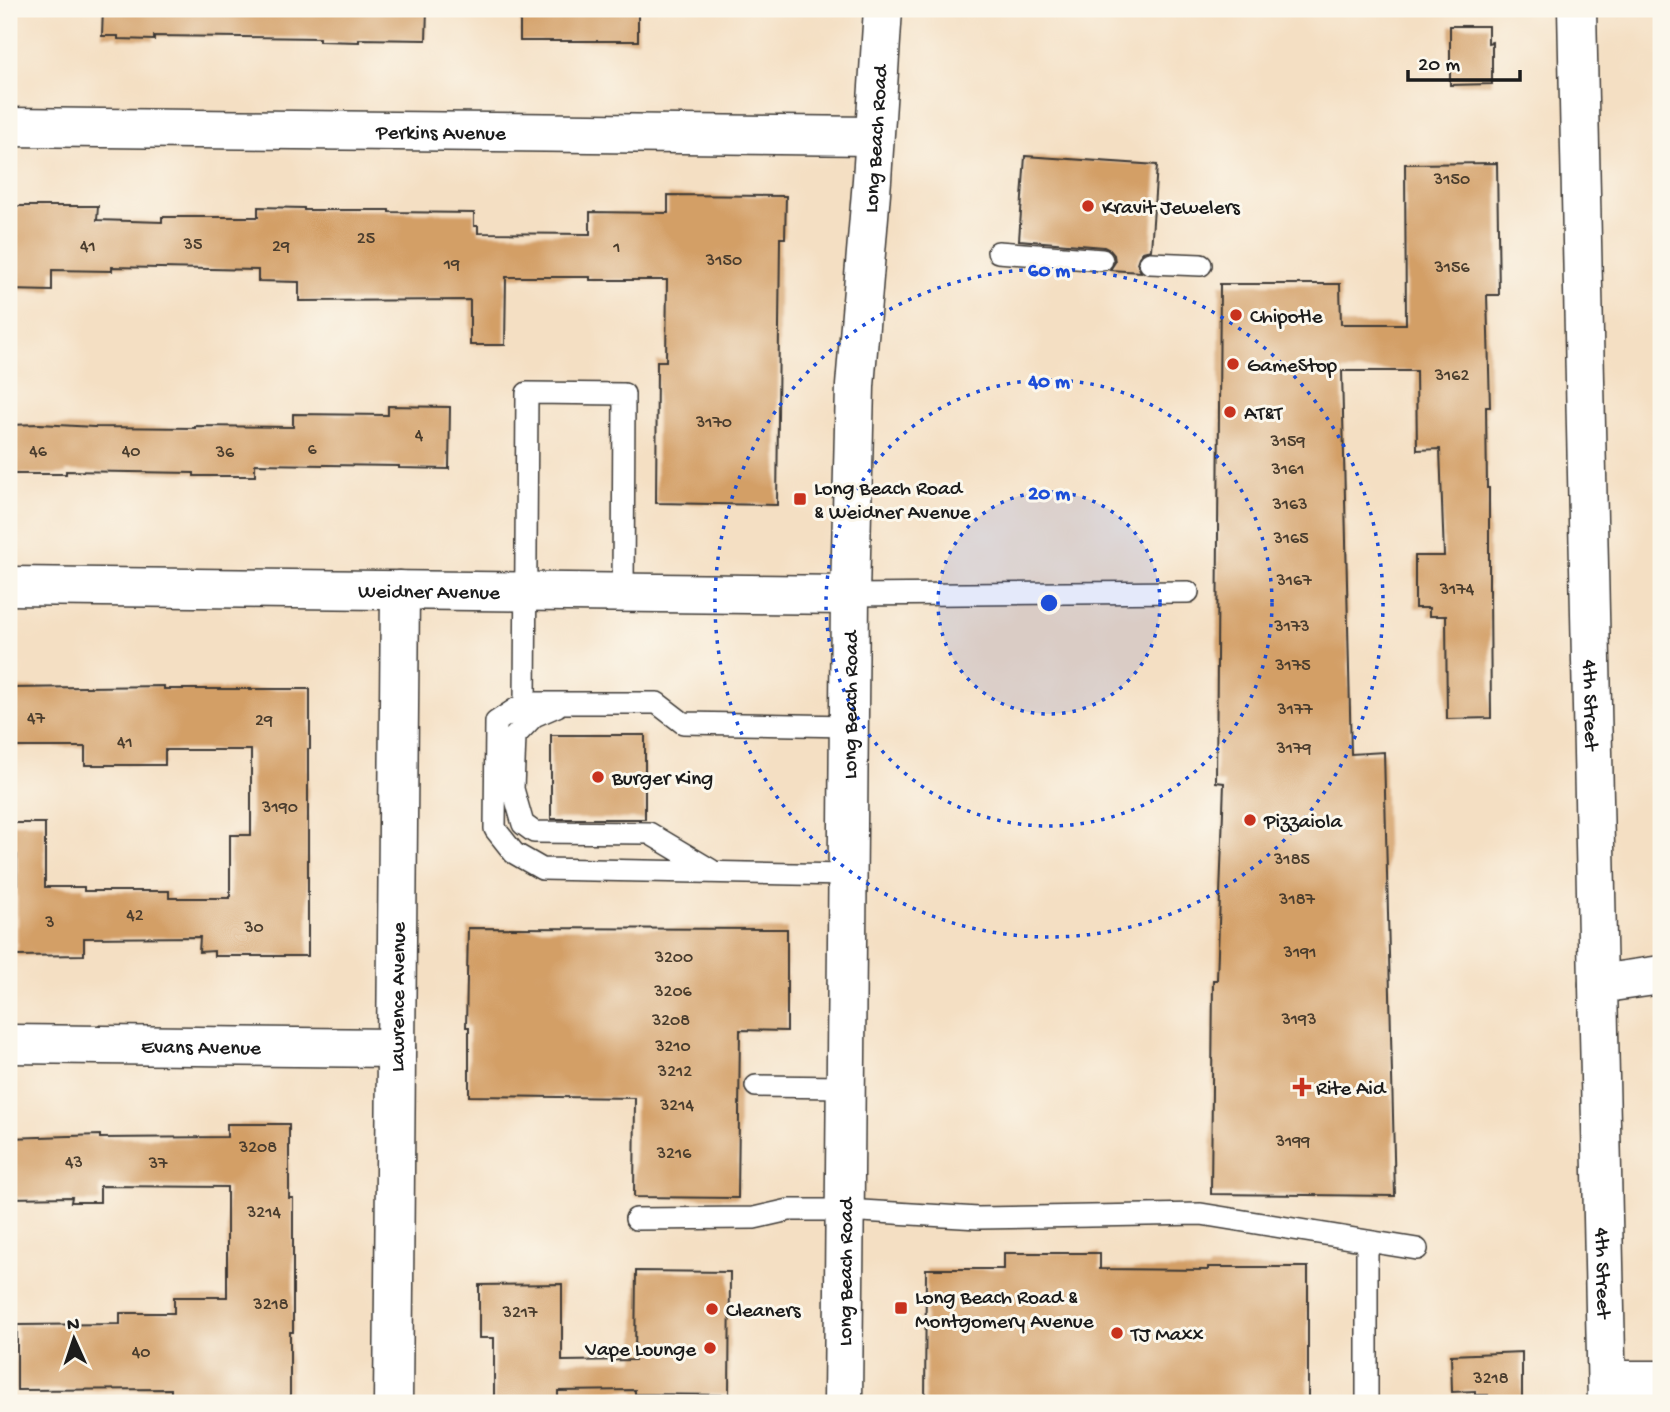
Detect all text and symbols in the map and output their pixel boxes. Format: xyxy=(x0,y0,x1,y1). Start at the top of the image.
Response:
scale bar xyxy=(1408,38,1520,82)
text: 20 m xyxy=(1418,54,1460,79)
street label: Long Beach Road xyxy=(860,63,895,214)
street label: Perkins Avenue xyxy=(375,122,507,148)
house number: 3150 xyxy=(1433,170,1470,191)
place label: Kravit Jewelers xyxy=(1102,197,1241,222)
marker: Kravit Jewelers xyxy=(1080,198,1096,214)
house number: 25 xyxy=(357,229,375,250)
house number: 35 xyxy=(183,235,202,256)
house number: 41 xyxy=(80,237,96,258)
house number: 29 xyxy=(272,237,290,258)
house number: 1 xyxy=(612,238,621,259)
house number: 3150 xyxy=(705,251,742,272)
house number: 19 xyxy=(443,255,460,276)
house number: 3156 xyxy=(1433,258,1470,279)
text: 60 m xyxy=(1028,260,1070,285)
place label: Chipotle xyxy=(1250,306,1324,331)
marker: Chipotle xyxy=(1228,307,1244,323)
place label: GameStop xyxy=(1247,355,1338,380)
marker: GameStop xyxy=(1225,356,1241,372)
house number: 3162 xyxy=(1434,366,1469,387)
text: 40 m xyxy=(1027,371,1070,396)
place label: AT&T xyxy=(1244,403,1283,428)
marker: AT&T xyxy=(1222,404,1238,420)
house number: 3170 xyxy=(695,413,732,434)
house number: 4 xyxy=(415,426,424,447)
house number: 3159 xyxy=(1269,432,1306,453)
house number: 6 xyxy=(307,440,317,461)
house number: 46 xyxy=(29,442,48,463)
house number: 40 xyxy=(122,442,140,463)
house number: 36 xyxy=(215,443,235,464)
house number: 3161 xyxy=(1270,460,1305,481)
place label: Long Beach Road & Weidner Avenue xyxy=(814,478,972,527)
text: 20 m xyxy=(1028,483,1070,508)
marker: Long Beach Road & Weidner Avenue xyxy=(792,491,808,507)
house number: 3163 xyxy=(1271,495,1308,516)
house number: 3165 xyxy=(1272,529,1309,550)
house number: 3167 xyxy=(1275,571,1312,592)
house number: 3174 xyxy=(1439,580,1475,601)
street label: Weidner Avenue xyxy=(358,581,501,607)
centre of rings xyxy=(1037,591,1061,615)
house number: 3173 xyxy=(1273,617,1310,638)
street label: Long Beach Road xyxy=(839,629,866,779)
house number: 3175 xyxy=(1274,656,1311,677)
street label: 4th Street xyxy=(1575,659,1602,753)
house number: 3177 xyxy=(1276,700,1313,721)
house number: 47 xyxy=(27,709,46,730)
house number: 29 xyxy=(255,711,273,732)
house number: 41 xyxy=(117,733,133,754)
house number: 3179 xyxy=(1276,739,1312,760)
place label: Burger King xyxy=(611,768,713,793)
marker: Burger King xyxy=(590,769,606,785)
house number: 3190 xyxy=(261,798,298,819)
place label: Pizzaiola xyxy=(1263,811,1343,836)
marker: Pizzaiola xyxy=(1242,812,1258,828)
house number: 3185 xyxy=(1273,850,1310,871)
house number: 3187 xyxy=(1278,890,1316,911)
house number: 42 xyxy=(126,906,144,927)
house number: 3 xyxy=(44,913,55,934)
house number: 30 xyxy=(243,918,264,939)
street label: Lawrence Avenue xyxy=(387,921,413,1072)
house number: 3191 xyxy=(1283,943,1316,964)
house number: 3200 xyxy=(654,948,693,969)
house number: 3206 xyxy=(653,982,693,1003)
house number: 3193 xyxy=(1281,1010,1316,1031)
house number: 3208 xyxy=(651,1011,690,1032)
street label: Evans Avenue xyxy=(141,1036,262,1063)
house number: 3210 xyxy=(654,1037,691,1058)
house number: 3212 xyxy=(657,1062,692,1083)
place label: Rite Aid xyxy=(1316,1078,1387,1103)
marker: Rite Aid xyxy=(1294,1079,1310,1095)
house number: 3214 xyxy=(659,1096,694,1117)
house number: 3199 xyxy=(1275,1132,1310,1153)
house number: 3208 xyxy=(238,1138,277,1159)
house number: 3216 xyxy=(656,1144,692,1165)
house number: 43 xyxy=(65,1153,83,1174)
house number: 37 xyxy=(148,1154,168,1175)
street label: Long Beach Road xyxy=(834,1196,861,1346)
house number: 3214 xyxy=(246,1203,281,1224)
street label: 4th Street xyxy=(1587,1227,1614,1321)
place label: Long Beach Road & Montgomery Avenue xyxy=(915,1287,1095,1336)
house number: 3218 xyxy=(252,1295,289,1316)
place label: Cleaners xyxy=(726,1300,802,1325)
marker: Long Beach Road & Montgomery Avenue xyxy=(893,1300,909,1316)
marker: Cleaners xyxy=(704,1301,720,1317)
house number: 3217 xyxy=(502,1303,538,1324)
north arrow xyxy=(38,1304,108,1374)
text: N xyxy=(66,1314,80,1337)
place label: TJ Maxx xyxy=(1130,1324,1204,1349)
marker: TJ Maxx xyxy=(1109,1325,1125,1341)
place label: Vape Lounge xyxy=(584,1339,697,1364)
marker: Vape Lounge xyxy=(702,1340,718,1356)
house number: 40 xyxy=(132,1343,150,1364)
house number: 3218 xyxy=(1472,1369,1509,1390)

